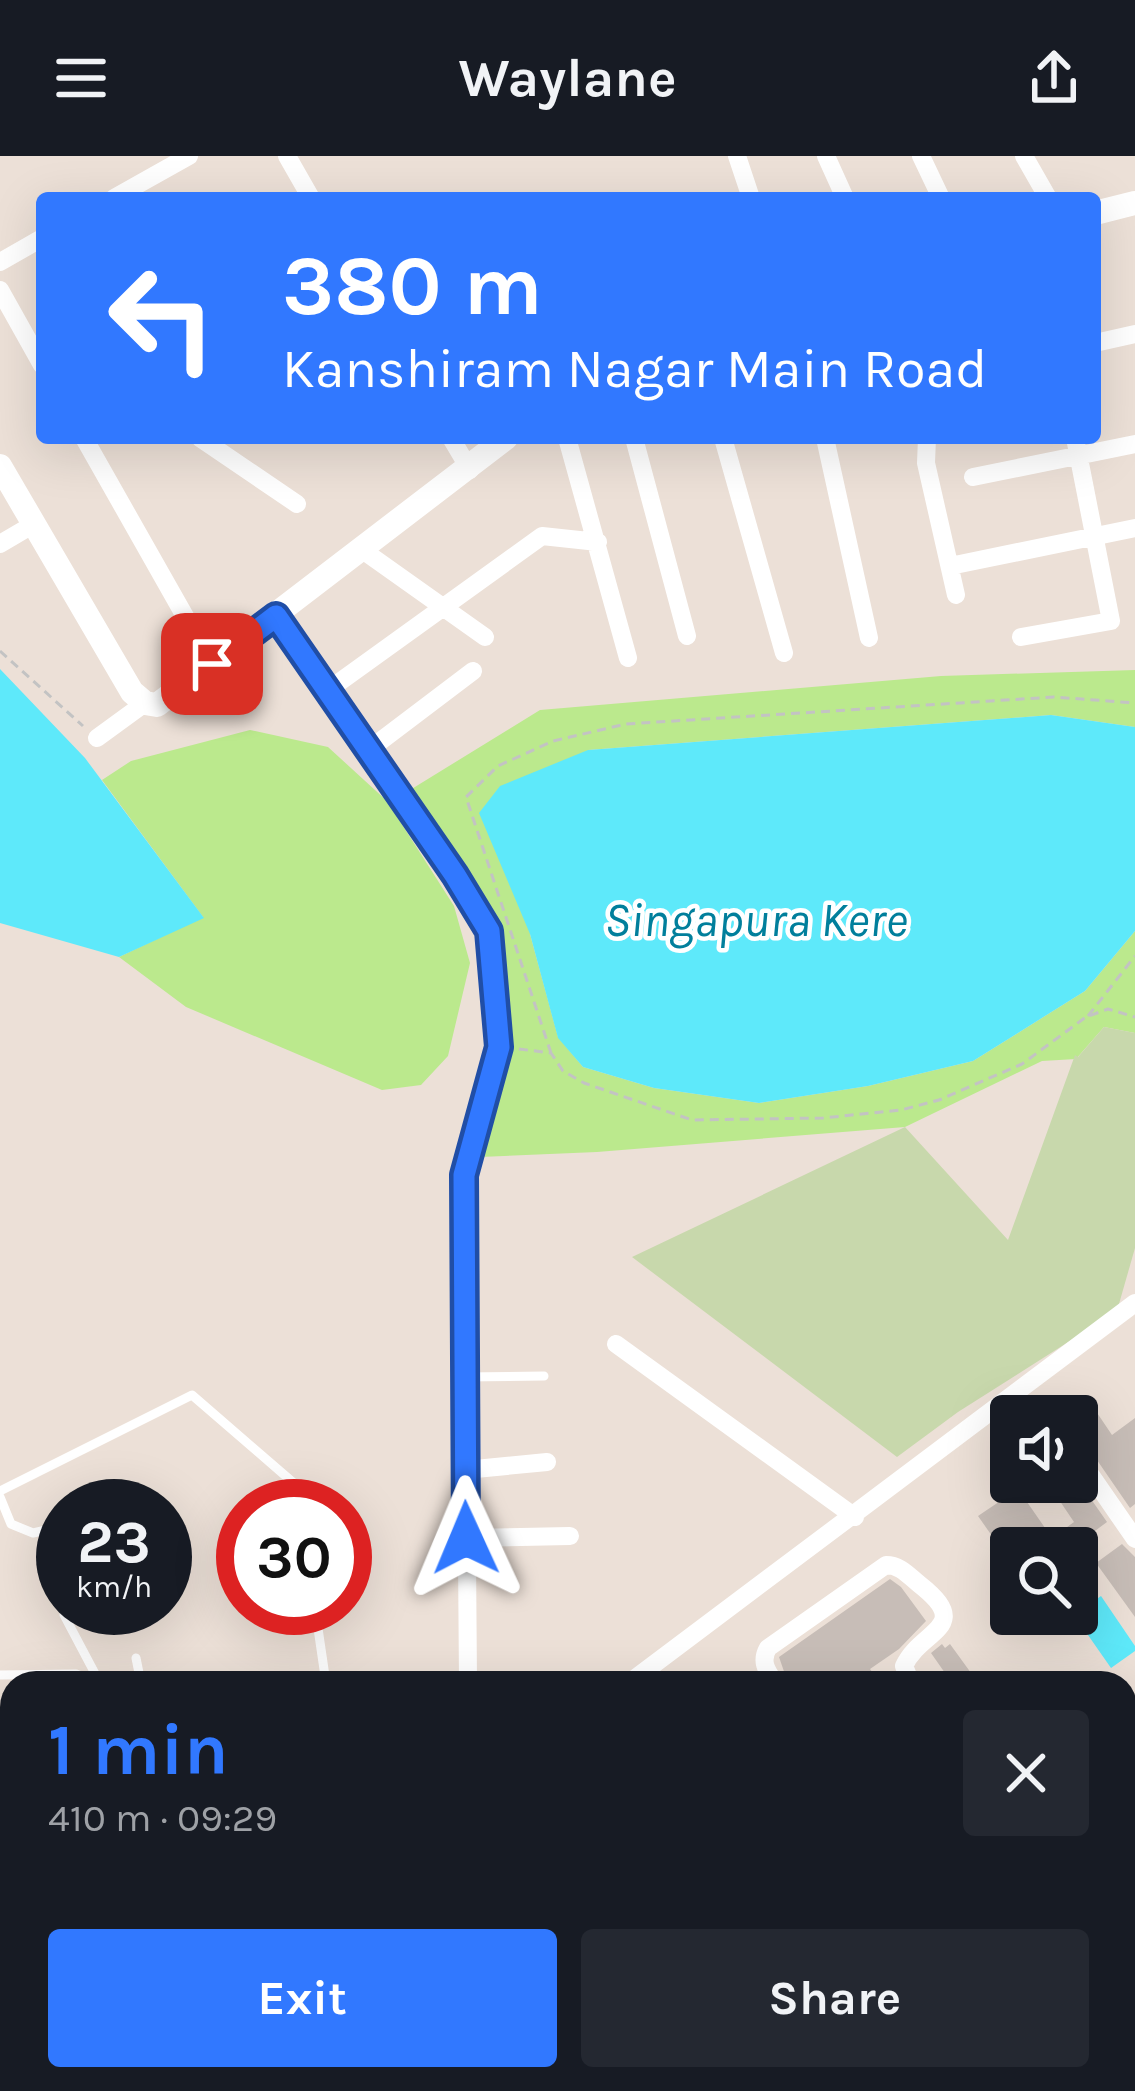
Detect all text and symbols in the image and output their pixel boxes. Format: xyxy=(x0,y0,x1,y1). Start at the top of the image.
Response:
icon: menu xyxy=(48,45,114,111)
icon: share xyxy=(1021,45,1087,111)
text: Waylane xyxy=(458,46,677,110)
text: 380 m xyxy=(282,237,543,335)
icon: left xyxy=(84,240,240,396)
text: Kanshiram Nagar Main Road xyxy=(282,337,987,401)
pin xyxy=(161,613,263,715)
icon: arrive xyxy=(179,631,245,697)
water label: Singapura Kere xyxy=(604,892,908,949)
map controls xyxy=(990,1395,1098,1635)
button: sound xyxy=(990,1395,1098,1503)
position arrow xyxy=(403,1475,529,1601)
speed limit sign: 30 xyxy=(216,1479,372,1635)
text: 23 xyxy=(77,1507,151,1577)
button: search xyxy=(990,1527,1098,1635)
text: km/h xyxy=(76,1569,152,1605)
text: 1 min xyxy=(48,1708,229,1792)
button: close xyxy=(963,1710,1089,1836)
text: 410 m · 09:29 xyxy=(48,1795,277,1841)
button: Exit xyxy=(48,1929,557,2067)
button: Share xyxy=(581,1929,1089,2067)

